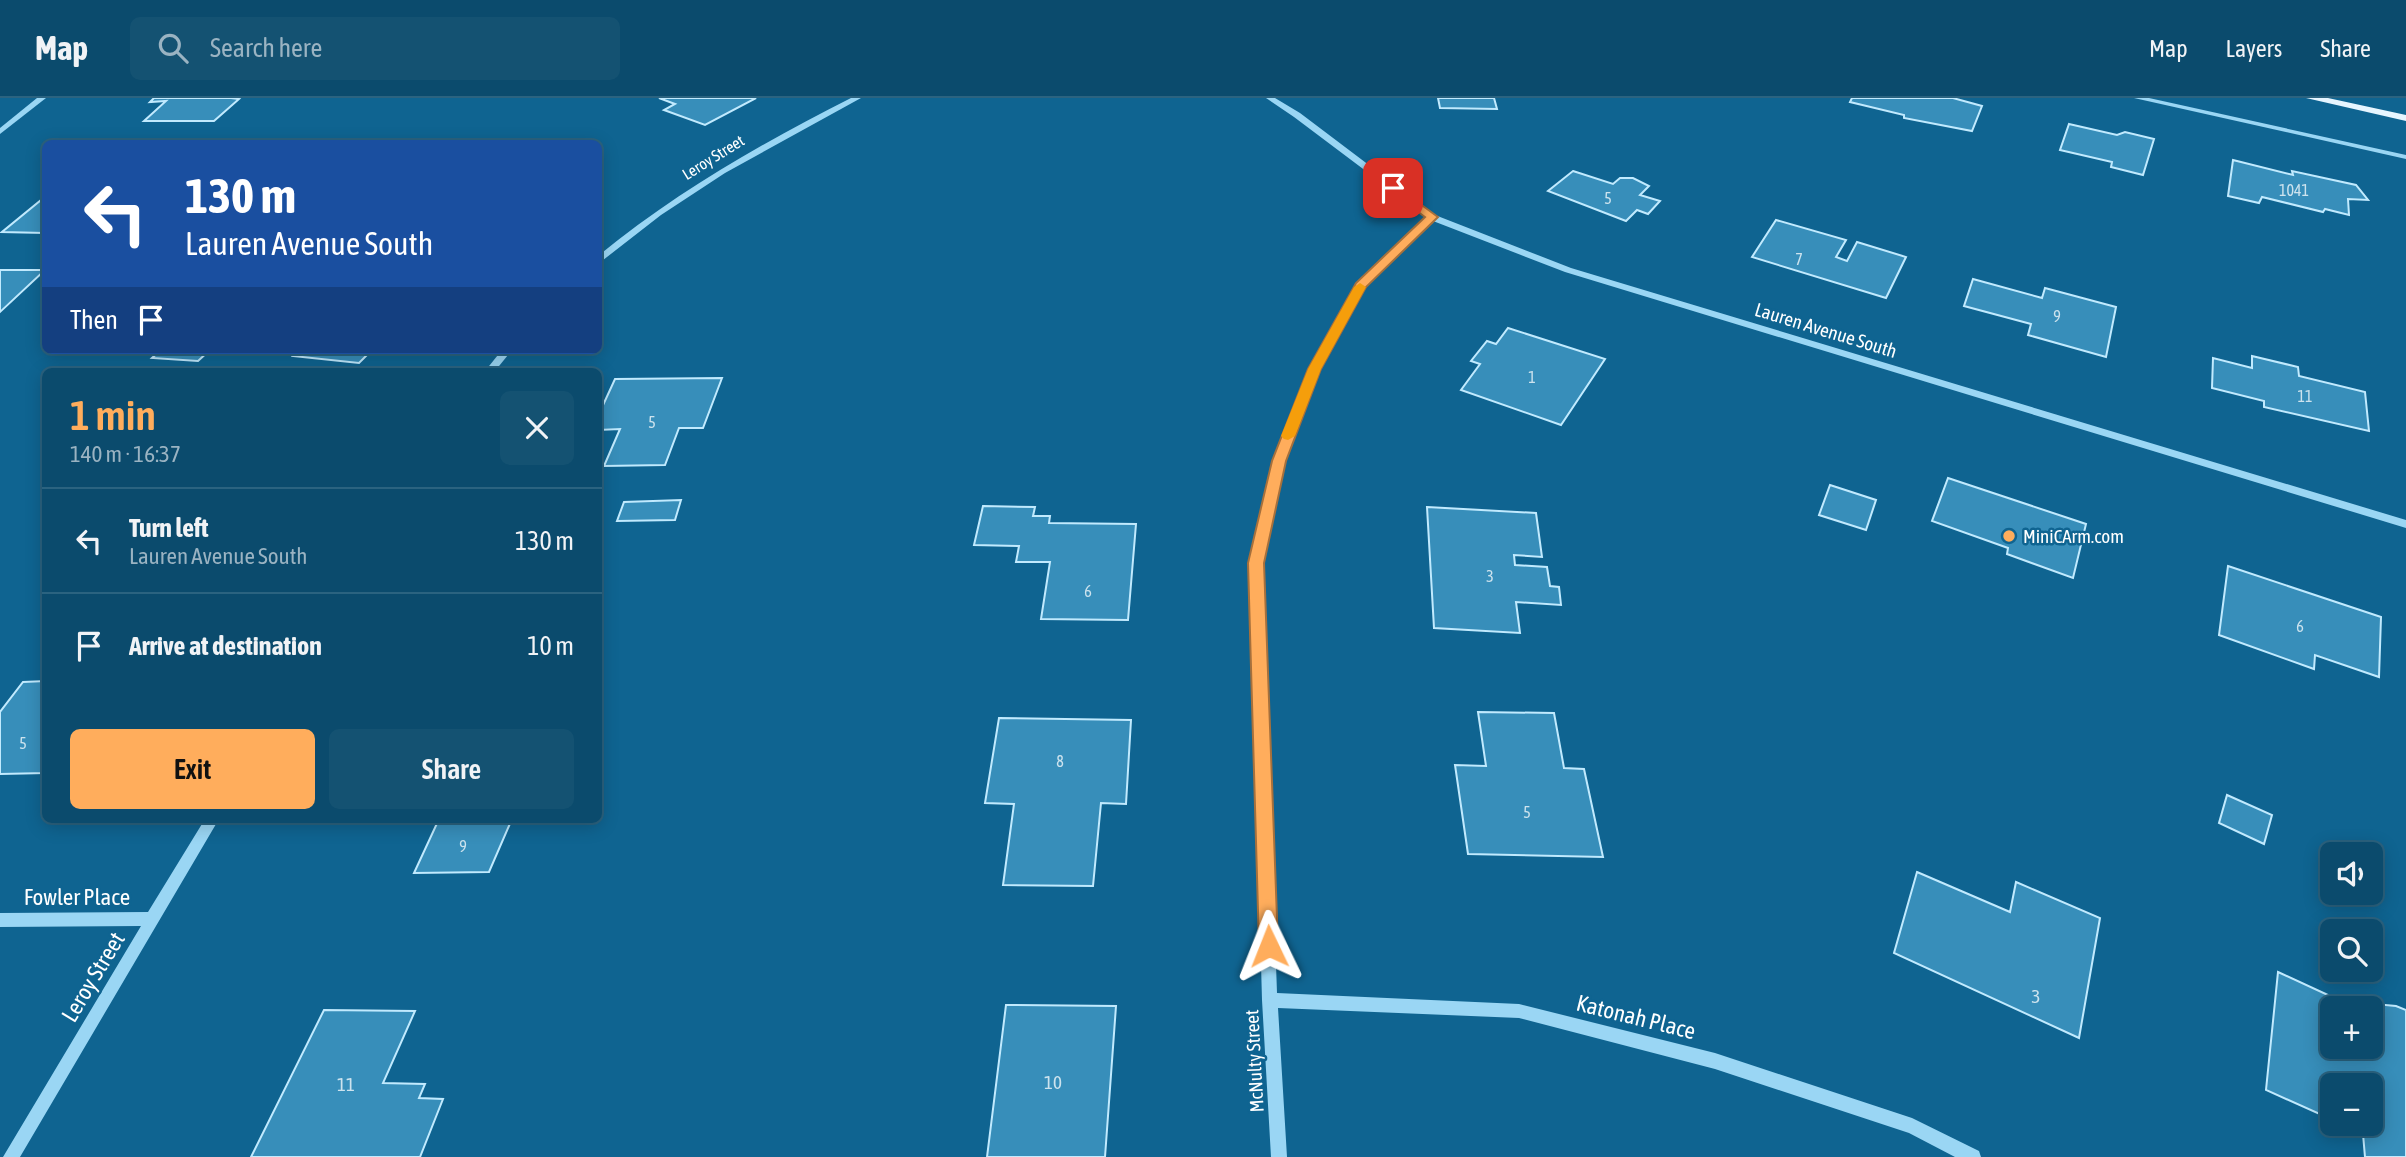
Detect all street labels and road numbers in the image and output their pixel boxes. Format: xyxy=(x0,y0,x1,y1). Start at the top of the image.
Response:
street label: Leroy Street xyxy=(679,131,748,184)
street label: Lauren Avenue South xyxy=(1752,298,1900,362)
street label: Fowler Place xyxy=(24,884,130,910)
street label: Leroy Street xyxy=(56,928,130,1026)
street label: Katonah Place xyxy=(1574,990,1698,1044)
street label: McNulty Street xyxy=(1240,1009,1268,1113)

